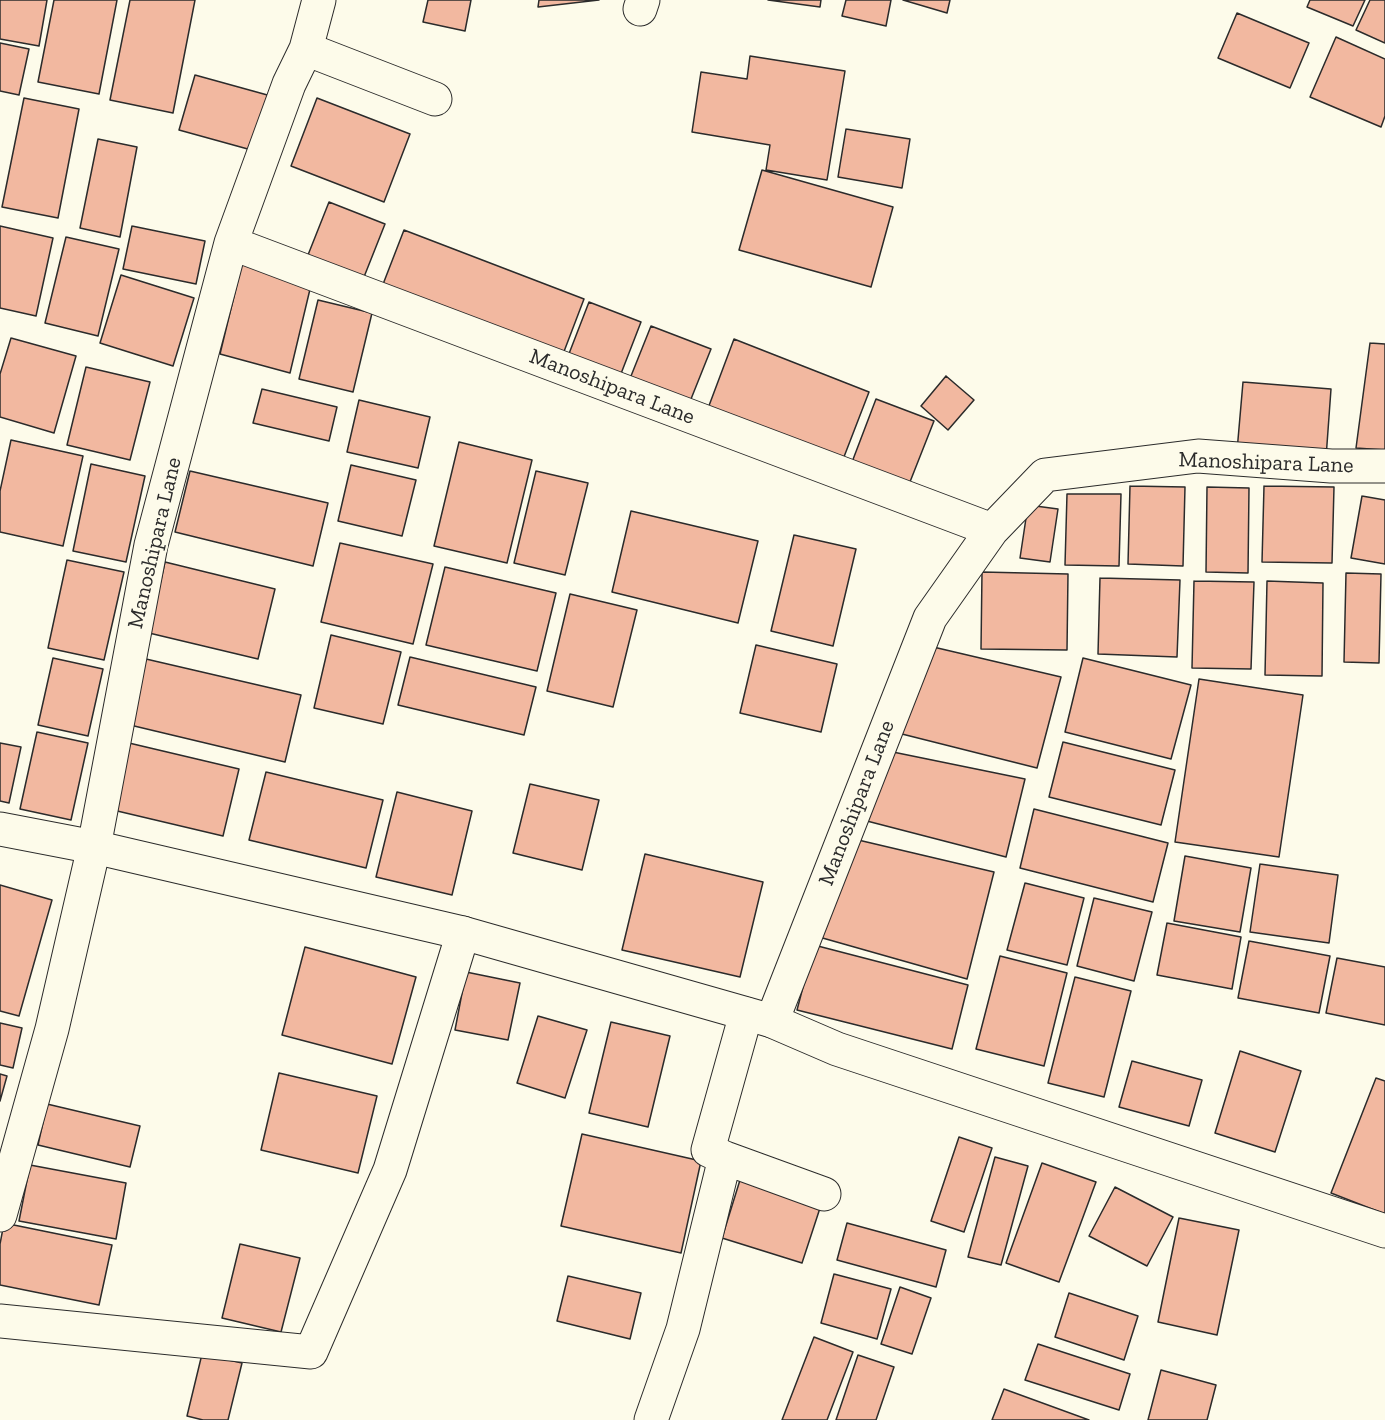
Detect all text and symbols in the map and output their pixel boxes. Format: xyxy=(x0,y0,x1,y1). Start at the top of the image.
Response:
street label: Manoshipara Lane xyxy=(526,343,698,431)
street label: Manoshipara Lane xyxy=(1178,447,1354,479)
street label: Manoshipara Lane xyxy=(122,455,188,631)
street label: Manoshipara Lane xyxy=(813,717,901,889)

